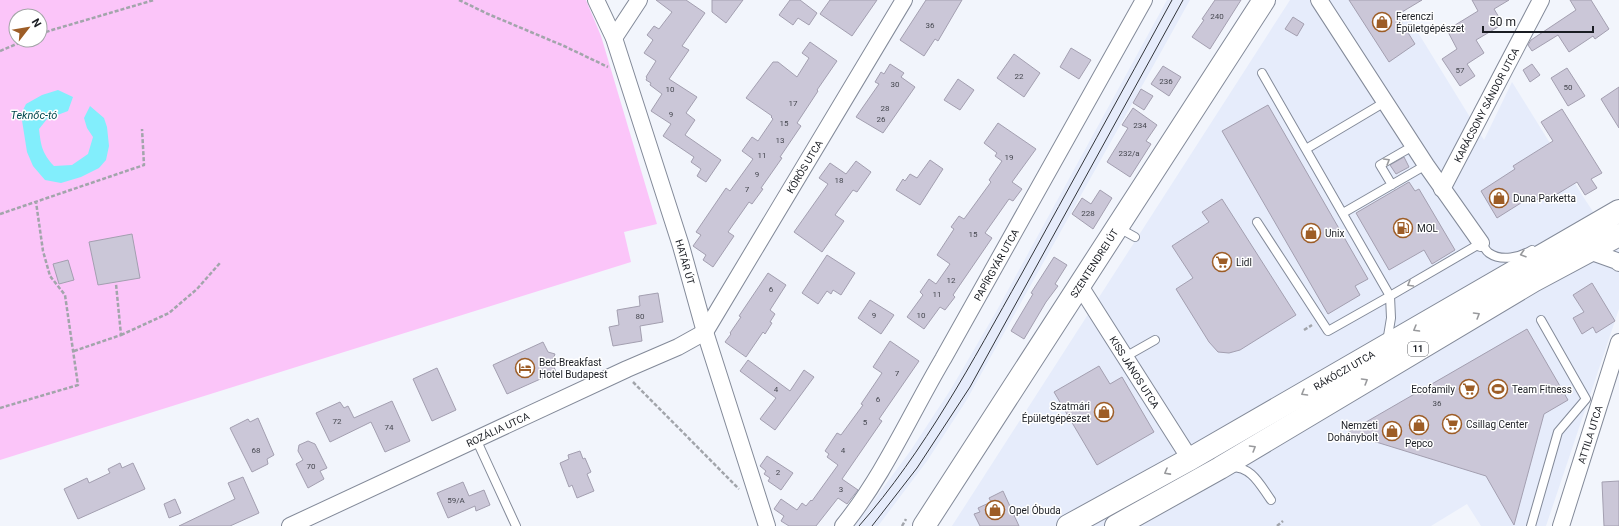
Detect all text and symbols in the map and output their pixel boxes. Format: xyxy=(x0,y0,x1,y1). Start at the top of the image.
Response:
north arrow xyxy=(8,8,48,48)
scale bar xyxy=(1483,8,1593,34)
shop icon: Ferenczi Épületgépészet xyxy=(1371,11,1393,33)
place label: Ferenczi Épületgépészet xyxy=(1396,11,1464,34)
house number: 240 xyxy=(1210,12,1224,21)
text: 50 m xyxy=(1489,15,1516,29)
text: N xyxy=(29,16,44,30)
house number: 36 xyxy=(926,21,935,30)
street label: KARÁCSONY SÁNDOR UTCA xyxy=(1452,45,1521,164)
house number: 57 xyxy=(1456,66,1465,75)
house number: 22 xyxy=(1015,72,1024,81)
house number: 236 xyxy=(1159,77,1173,86)
house number: 30 xyxy=(891,80,900,89)
house number: 50 xyxy=(1564,83,1573,92)
house number: 10 xyxy=(666,85,675,94)
house number: 17 xyxy=(789,99,798,108)
house number: 28 xyxy=(881,104,890,113)
water label: Teknőc-tó xyxy=(11,109,57,122)
house number: 9 xyxy=(669,110,673,119)
house number: 26 xyxy=(877,115,886,124)
house number: 15 xyxy=(780,119,789,128)
house number: 234 xyxy=(1133,121,1147,130)
house number: 13 xyxy=(776,136,785,145)
street label: KÖRÖS UTCA xyxy=(784,138,825,195)
house number: 232/a xyxy=(1118,149,1140,158)
house number: 11 xyxy=(758,151,767,160)
house number: 19 xyxy=(1005,153,1014,162)
one-way arrow xyxy=(1383,159,1390,166)
house number: 9 xyxy=(755,170,759,179)
house number: 18 xyxy=(835,176,844,185)
house number: 7 xyxy=(745,185,750,194)
shop icon: Duna Parketta xyxy=(1488,187,1510,209)
place label: Duna Parketta xyxy=(1513,193,1576,204)
house number: 228 xyxy=(1081,209,1095,218)
fuel station icon: MOL xyxy=(1392,217,1414,239)
shop icon: Unix xyxy=(1300,222,1322,244)
place label: MOL xyxy=(1417,223,1439,234)
street label: PAPÍRGYÁR UTCA xyxy=(971,227,1021,302)
street label: SZENTENDREI ÚT xyxy=(1068,227,1120,300)
place label: Unix xyxy=(1325,228,1344,239)
house number: 15 xyxy=(969,230,978,239)
street label: HATÁR ÚT xyxy=(674,238,697,286)
one-way arrow xyxy=(1520,249,1527,257)
supermarket icon: Lidl xyxy=(1211,251,1233,273)
place label: Lidl xyxy=(1236,257,1252,268)
house number: 12 xyxy=(947,276,956,285)
one-way arrow xyxy=(1407,279,1414,286)
house number: 6 xyxy=(769,285,774,294)
house number: 11 xyxy=(933,290,942,299)
house number: 9 xyxy=(872,311,876,320)
house number: 10 xyxy=(917,311,926,320)
house number: 80 xyxy=(636,312,645,321)
one-way arrow xyxy=(1473,312,1480,319)
one-way arrow xyxy=(1413,324,1420,331)
street label: KISS JÁNOS UTCA xyxy=(1108,334,1162,411)
road number: 11 xyxy=(1408,342,1428,356)
street label: RÁKÓCZI UTCA xyxy=(1311,348,1377,392)
hotel icon: Bed-Breakfast Hotel Budapest xyxy=(514,357,536,379)
place label: Bed-Breakfast Hotel Budapest xyxy=(539,357,608,380)
house number: 7 xyxy=(895,369,900,378)
one-way arrow xyxy=(1361,378,1368,386)
supermarket icon: Ecofamily xyxy=(1458,378,1480,400)
sports icon: Team Fitness xyxy=(1487,378,1509,400)
place label: Ecofamily xyxy=(1411,384,1455,395)
place label: Team Fitness xyxy=(1512,384,1572,395)
house number: 4 xyxy=(774,385,779,394)
one-way arrow xyxy=(1301,389,1308,396)
house number: 6 xyxy=(876,395,881,404)
house number: 36 xyxy=(1433,399,1442,408)
place label: Szatmári Épületgépészet xyxy=(1022,401,1090,424)
shop icon: Szatmári Épületgépészet xyxy=(1093,401,1115,423)
street label: ATTILA UTCA xyxy=(1576,403,1604,465)
street label: ROZÁLIA UTCA xyxy=(464,410,531,449)
supermarket icon: Csillag Center xyxy=(1441,413,1463,435)
shop icon: Pepco xyxy=(1408,414,1430,436)
house number: 72 xyxy=(333,417,342,426)
house number: 5 xyxy=(863,418,868,427)
place label: Csillag Center xyxy=(1466,419,1528,430)
place label: Nemzeti Dohánybolt xyxy=(1328,420,1378,443)
shop icon: Nemzeti Dohánybolt xyxy=(1381,420,1403,442)
house number: 74 xyxy=(385,423,394,432)
place label: Pepco xyxy=(1405,438,1433,449)
one-way arrow xyxy=(1249,445,1256,452)
house number: 68 xyxy=(252,446,261,455)
house number: 4 xyxy=(841,446,846,455)
house number: 70 xyxy=(307,462,316,471)
one-way arrow xyxy=(1164,467,1171,474)
house number: 2 xyxy=(776,468,781,477)
house number: 3 xyxy=(839,485,843,494)
house number: 59/A xyxy=(447,496,466,505)
shop icon: Opel Óbuda xyxy=(984,499,1006,521)
place label: Opel Óbuda xyxy=(1009,504,1061,516)

